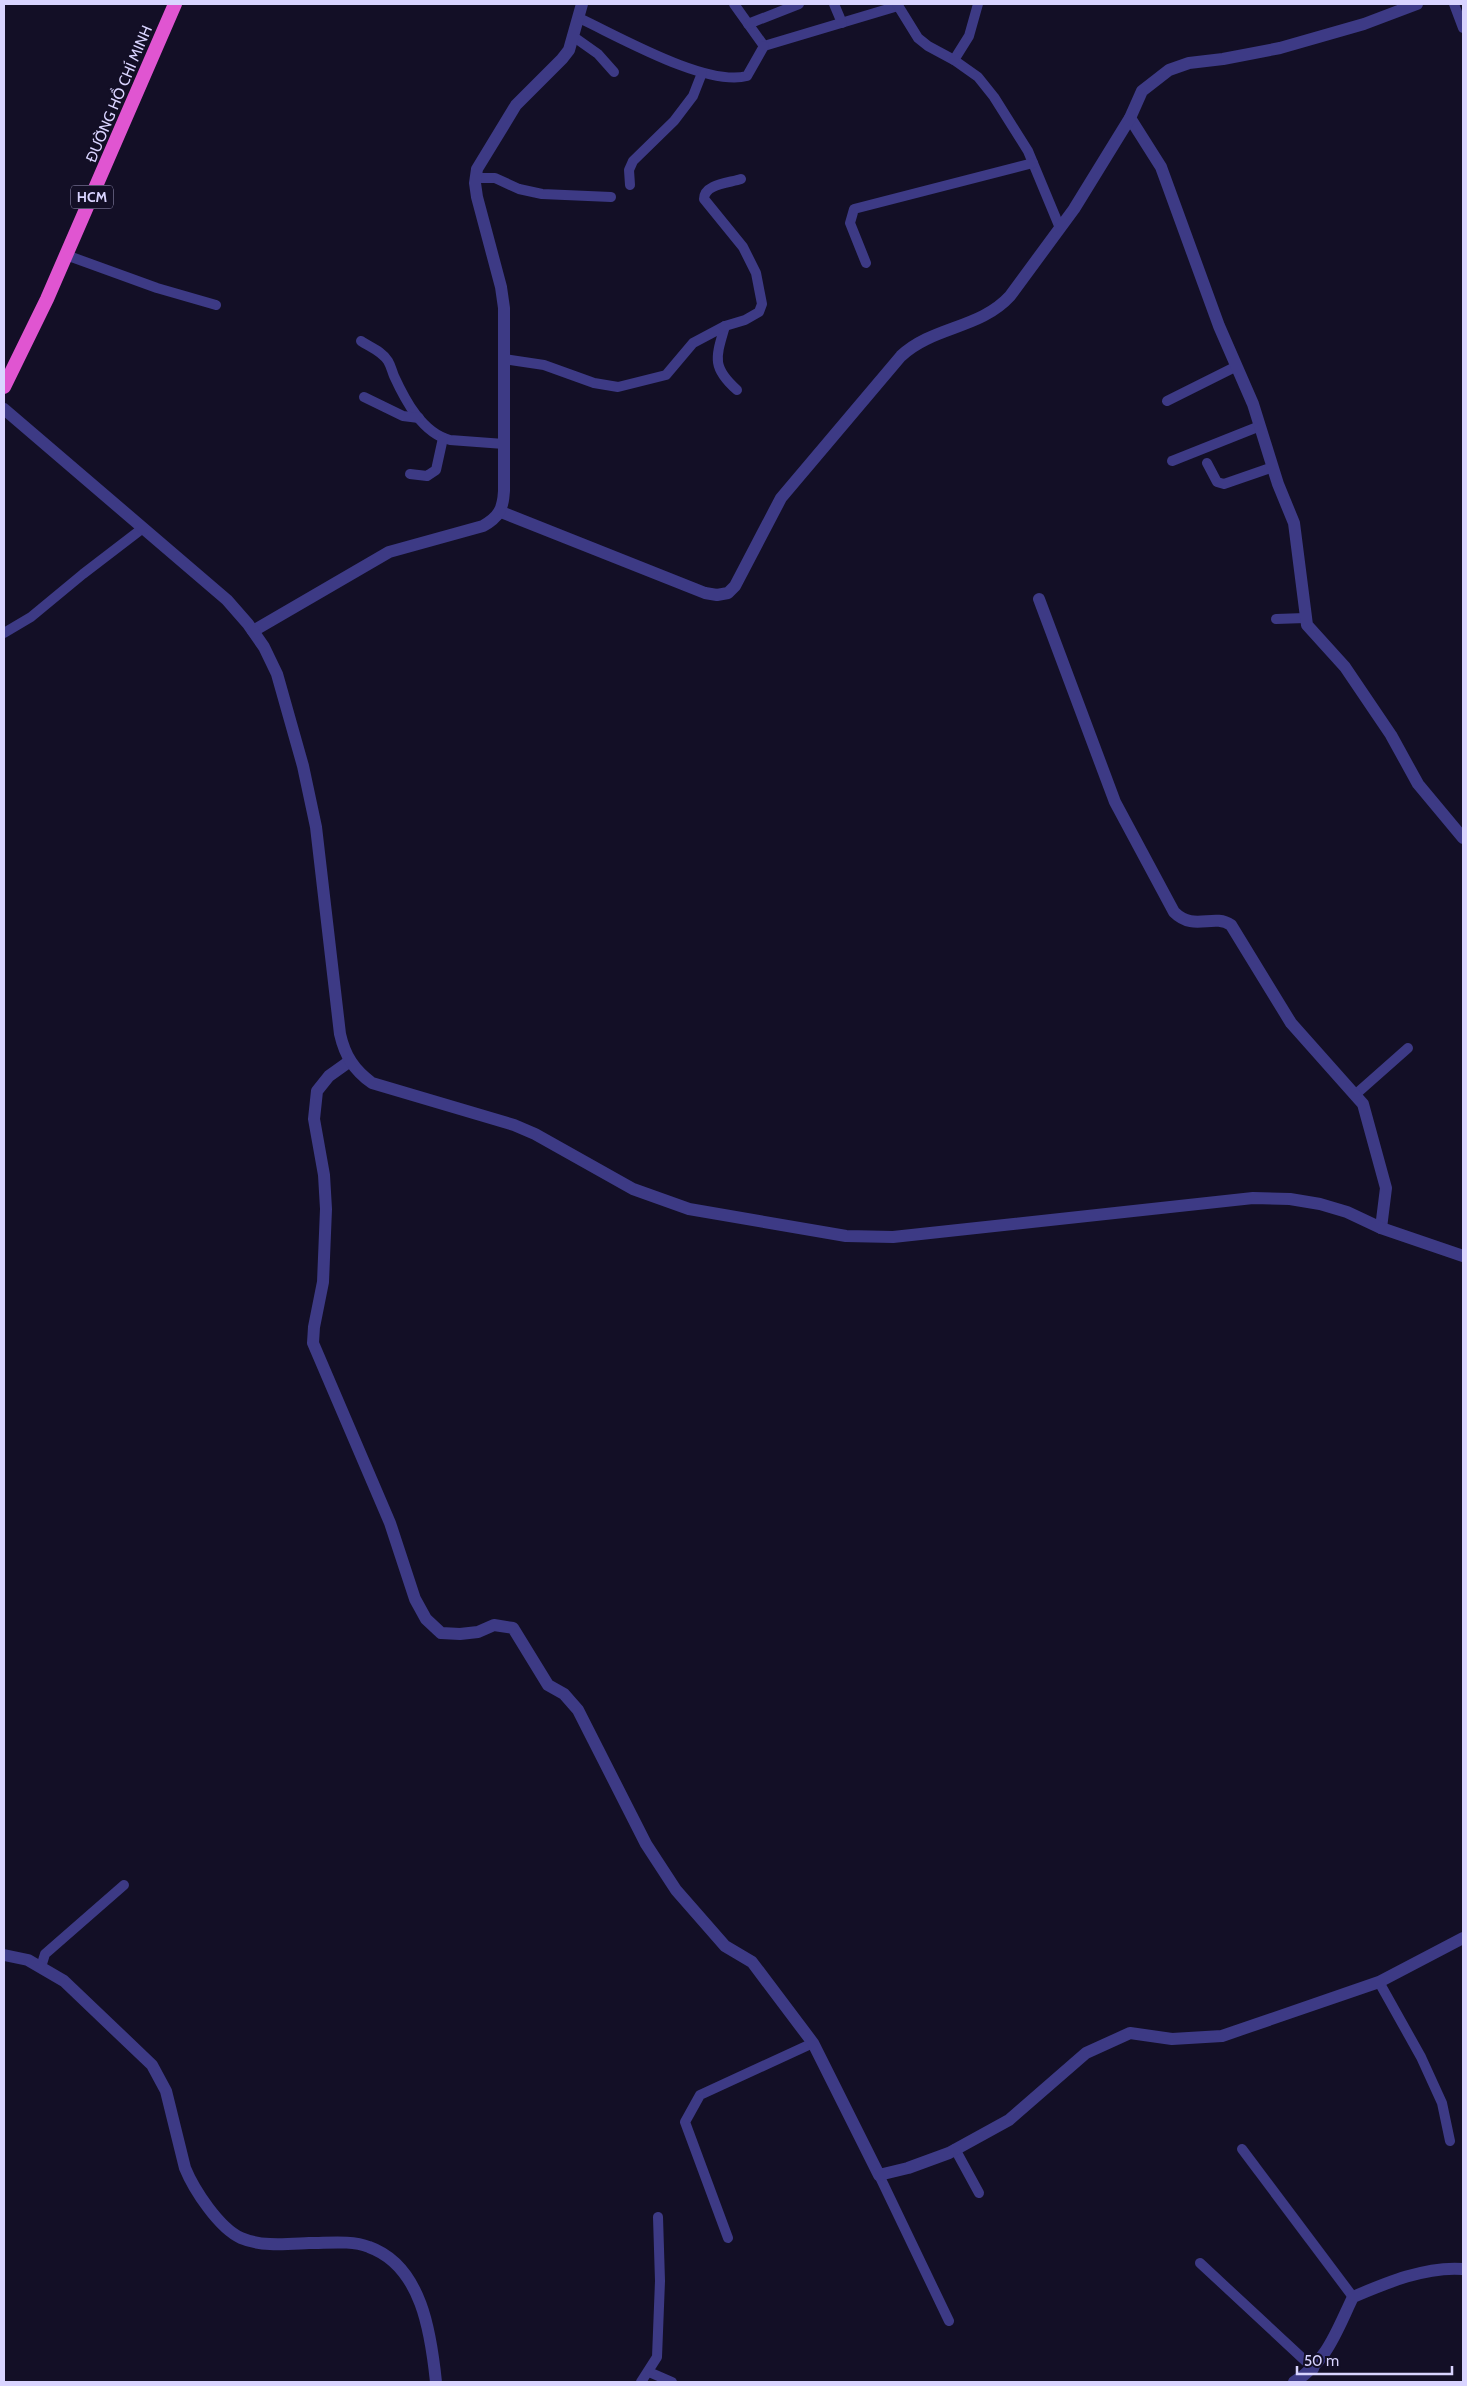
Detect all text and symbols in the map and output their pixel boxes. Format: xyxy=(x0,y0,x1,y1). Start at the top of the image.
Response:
street label: ĐƯỜNG HỒ CHÍ MINH xyxy=(79,22,156,165)
road number: HCM xyxy=(71,186,113,208)
scale bar xyxy=(1297,2344,1452,2376)
text: 50 m xyxy=(1304,2352,1339,2370)

